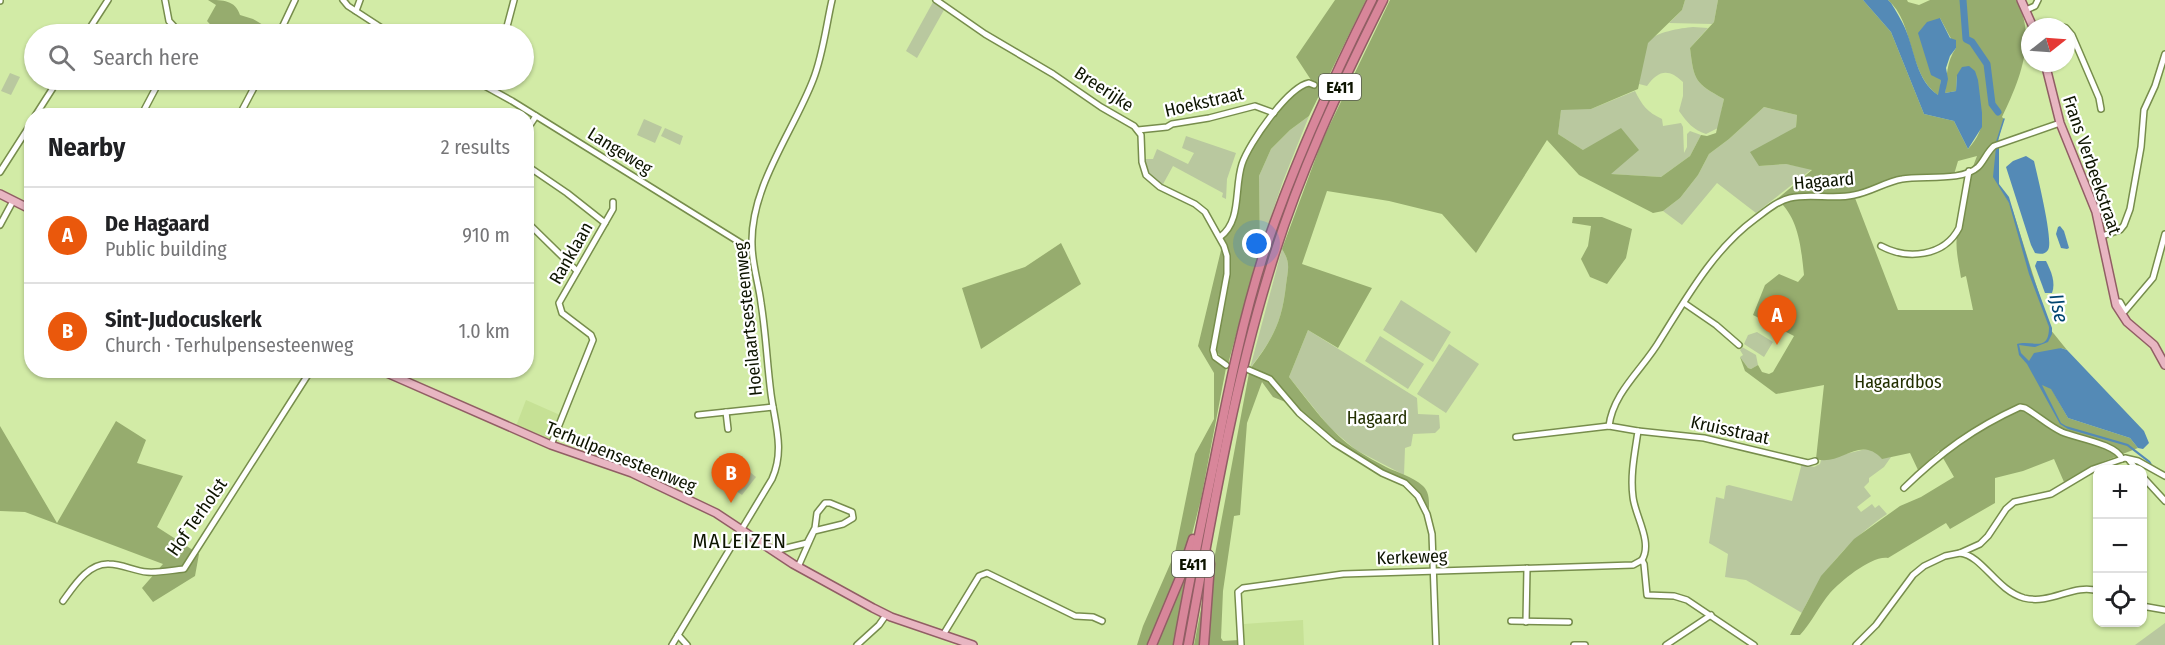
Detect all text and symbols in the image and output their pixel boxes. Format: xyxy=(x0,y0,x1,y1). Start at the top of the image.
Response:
north arrow xyxy=(2021,18,2075,72)
search box xyxy=(24,24,534,90)
icon: search xyxy=(45,41,78,74)
text: Search here xyxy=(93,44,199,71)
street label: Breerijke xyxy=(1070,62,1138,116)
road number: E411 xyxy=(1319,74,1361,100)
street label: Hoekstraat xyxy=(1162,82,1246,122)
street label: Frans Verbeekstraat xyxy=(2058,93,2126,237)
street label: Langeweg xyxy=(583,122,657,180)
text: Nearby xyxy=(48,132,125,163)
text: 2 results xyxy=(441,135,510,159)
street label: Hagaard xyxy=(1793,167,1855,195)
text: De Hagaard xyxy=(105,210,209,237)
street label: Ranklaan xyxy=(544,218,598,288)
text: A xyxy=(62,223,73,247)
text: 910 m xyxy=(462,223,510,247)
your location xyxy=(1242,229,1271,258)
text: Public building xyxy=(105,237,227,261)
street label: Hoeilaartsesteenweg xyxy=(729,241,767,397)
water label: IJse xyxy=(2044,291,2074,325)
pin: A xyxy=(1758,296,1796,345)
text: Sint-Judocuskerk xyxy=(105,306,262,333)
text: B xyxy=(62,319,73,343)
text: 1.0 km xyxy=(458,319,510,343)
text: Church · Terhulpensesteenweg xyxy=(105,333,353,357)
park label: Hagaardbos xyxy=(1854,371,1942,393)
park label: Hagaard xyxy=(1347,407,1407,429)
street label: Kruisstraat xyxy=(1689,411,1772,449)
street label: Terhulpensesteenweg xyxy=(543,417,700,497)
pin: B xyxy=(712,454,750,503)
map controls xyxy=(2093,465,2147,627)
button: + xyxy=(2093,465,2147,519)
street label: Hof Terholst xyxy=(162,474,232,560)
button: − xyxy=(2093,519,2147,573)
district label: MALEIZEN xyxy=(692,528,788,554)
street label: Kerkeweg xyxy=(1376,545,1448,569)
road number: E411 xyxy=(1172,551,1214,577)
button: locate xyxy=(2093,573,2147,627)

